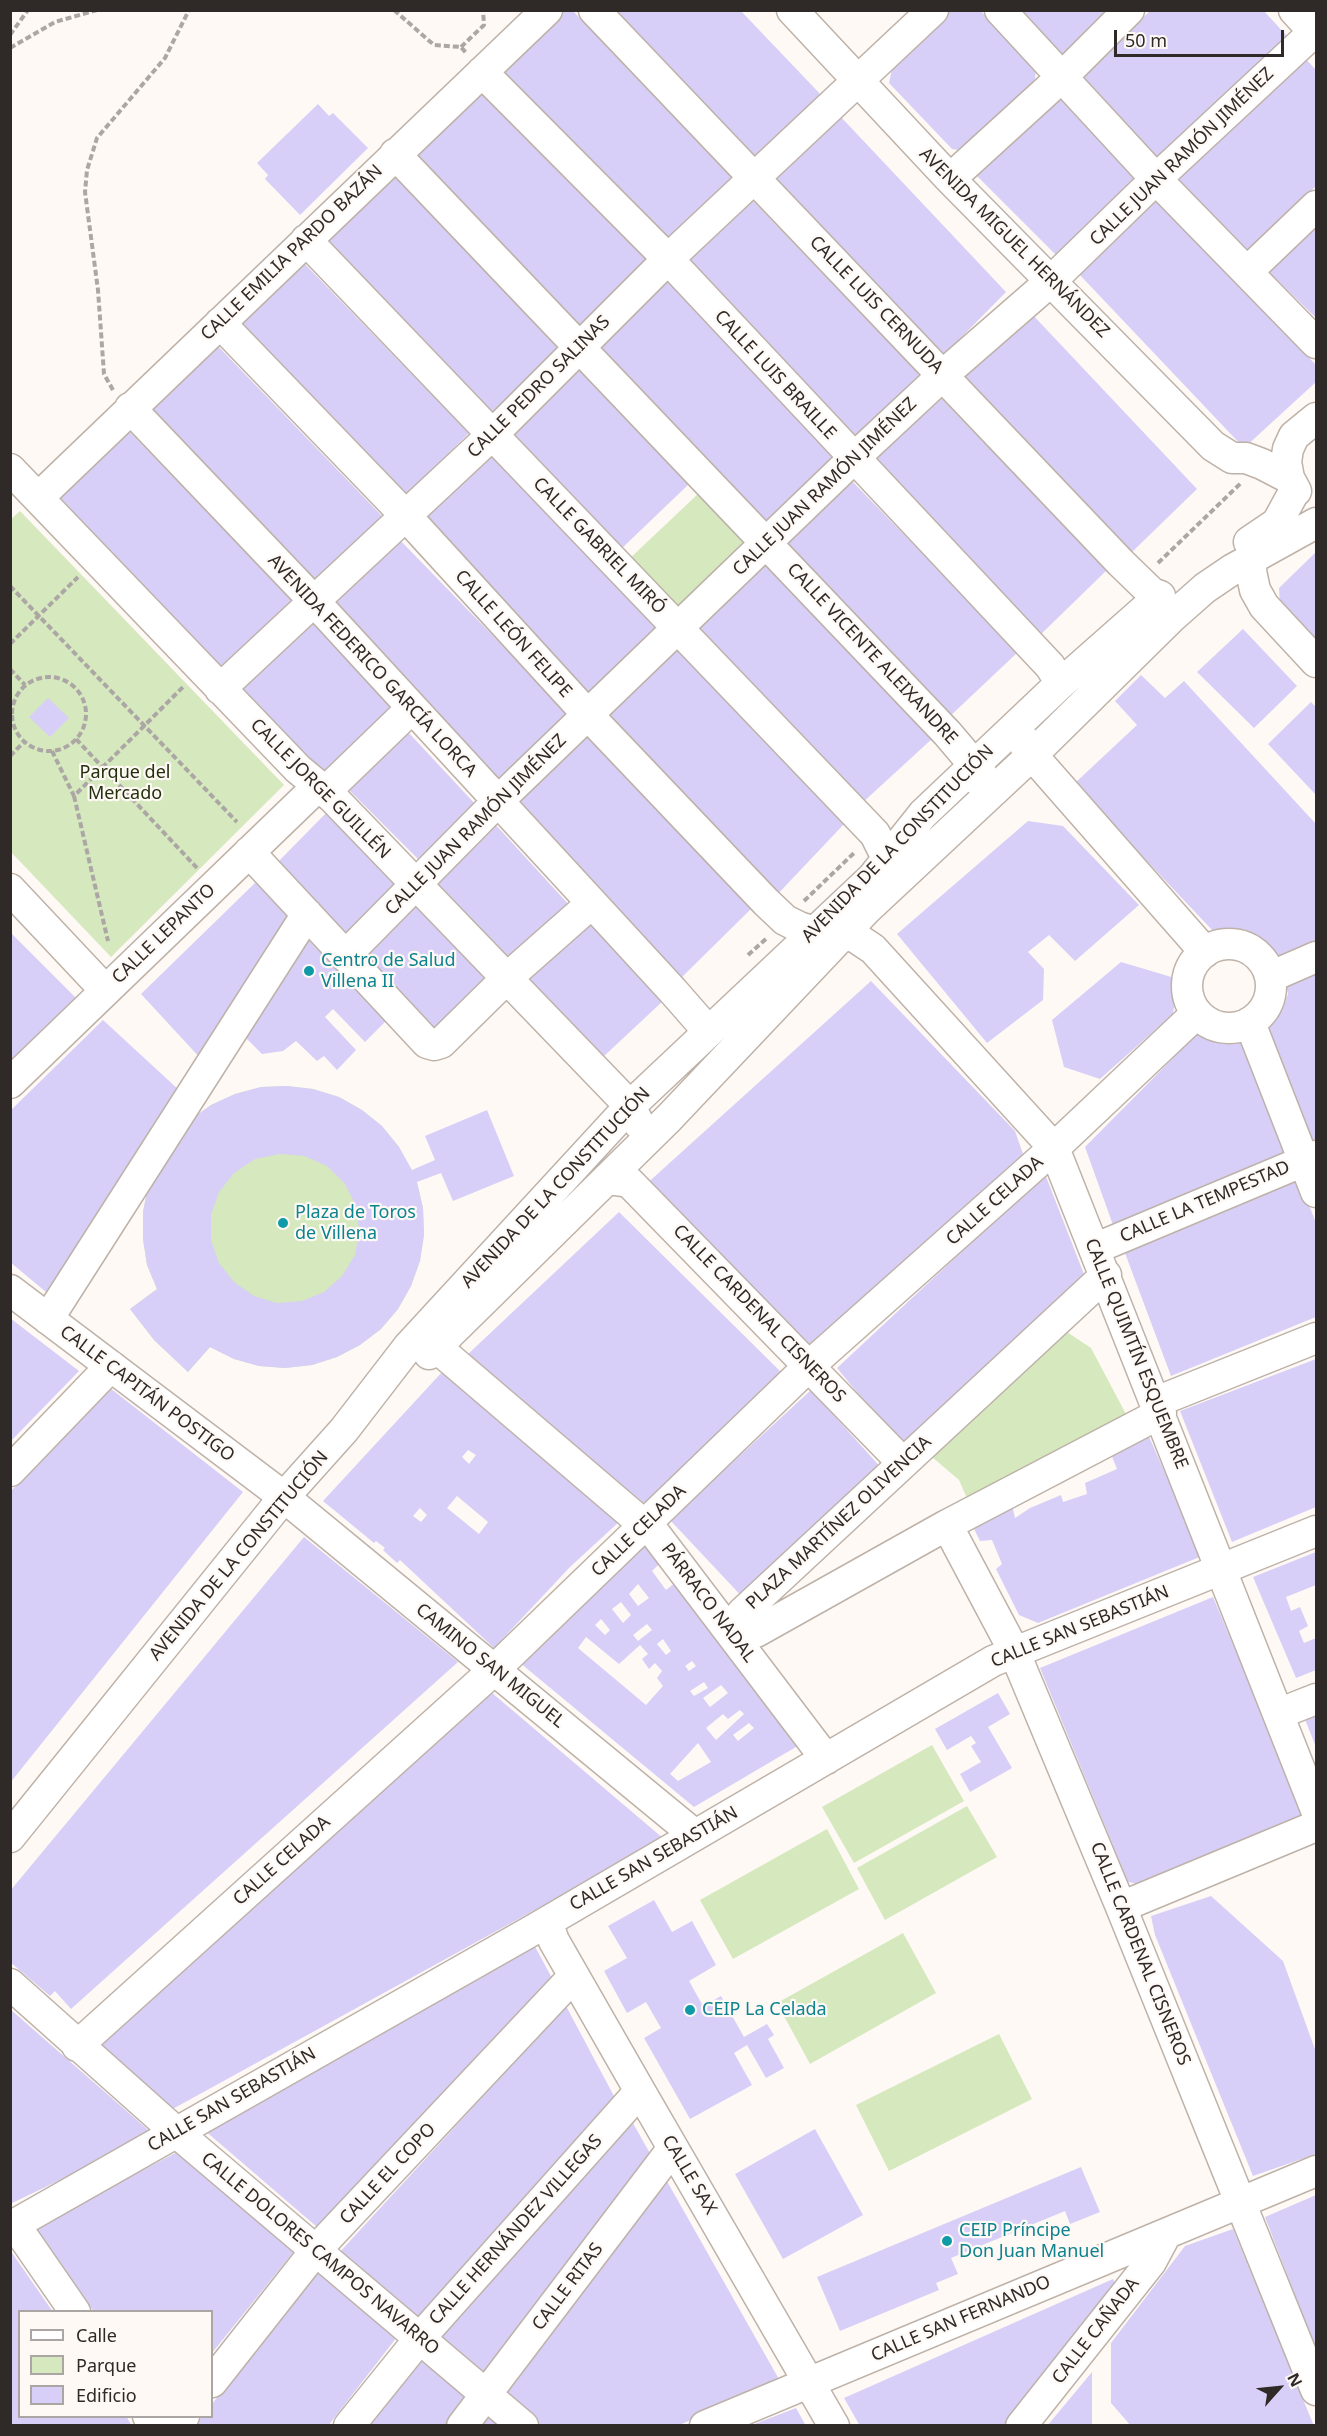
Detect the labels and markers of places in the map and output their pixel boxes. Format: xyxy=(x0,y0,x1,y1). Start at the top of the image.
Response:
place label: Centro de Salud Villena II xyxy=(321,950,456,992)
marker: Centro de Salud Villena II xyxy=(302,964,316,978)
place label: Plaza de Toros de Villena xyxy=(295,1202,416,1244)
marker: Plaza de Toros de Villena xyxy=(276,1216,290,1230)
place label: CEIP La Celada xyxy=(702,1999,827,2021)
marker: CEIP La Celada xyxy=(683,2003,697,2017)
place label: CEIP Príncipe Don Juan Manuel xyxy=(959,2220,1104,2262)
marker: CEIP Príncipe Don Juan Manuel xyxy=(940,2234,954,2248)

